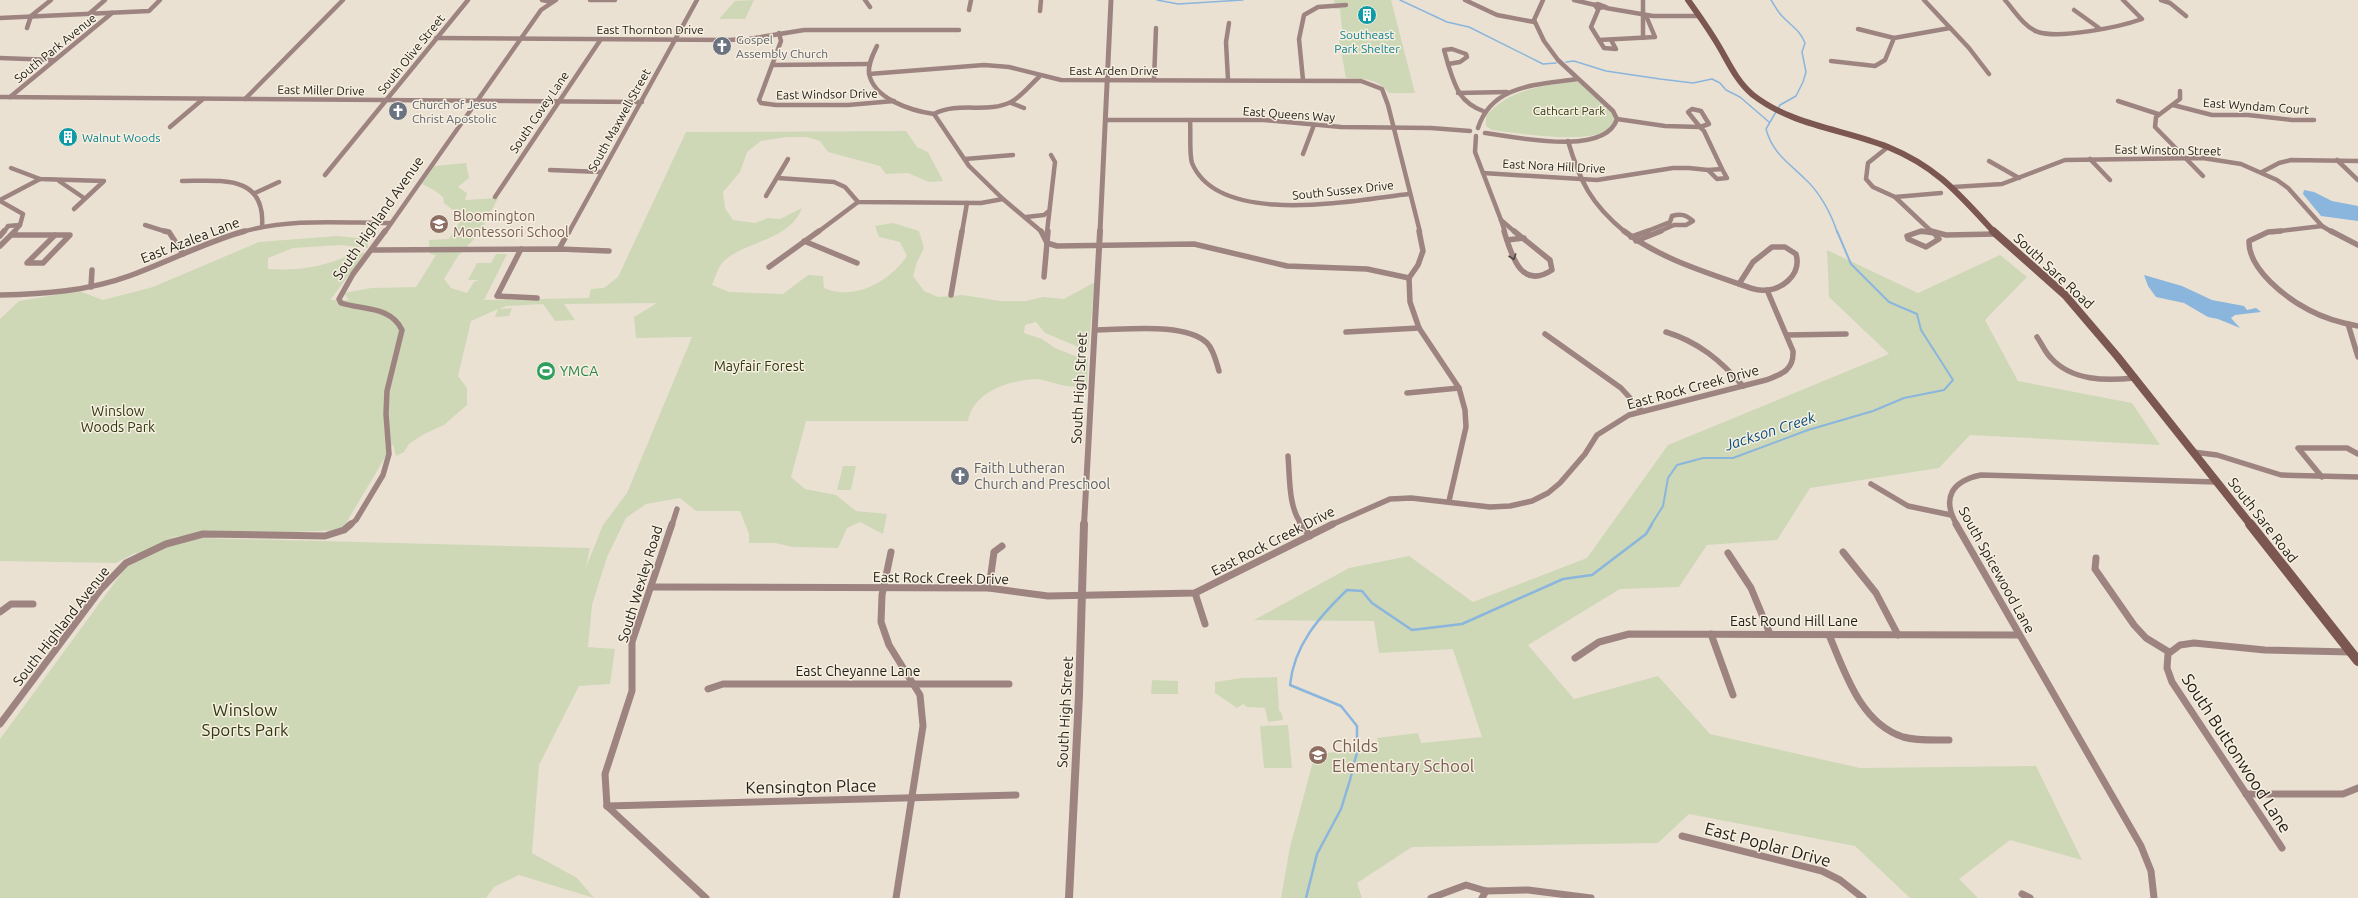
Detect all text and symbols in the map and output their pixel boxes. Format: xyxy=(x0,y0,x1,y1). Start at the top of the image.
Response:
building icon: Southeast Park Shelter xyxy=(1356,4,1378,26)
street label: South Park Avenue xyxy=(11,11,99,85)
street label: South Olive Street xyxy=(375,11,447,96)
street label: East Thornton Drive xyxy=(596,23,704,36)
place label: Southeast Park Shelter xyxy=(1334,28,1400,55)
place label: Gospel Assembly Church xyxy=(736,33,828,60)
church icon: Gospel Assembly Church xyxy=(711,35,733,57)
street label: East Arden Drive xyxy=(1069,64,1159,77)
street label: South Maxwell Street xyxy=(585,66,653,174)
street label: South Covey Lane xyxy=(507,69,571,155)
street label: East Miller Drive xyxy=(277,83,365,97)
street label: East Windsor Drive xyxy=(776,87,878,101)
street label: East Wyndam Court xyxy=(2203,96,2310,116)
place label: Church of Jesus Christ Apostolic xyxy=(412,98,497,125)
church icon: Church of Jesus Christ Apostolic xyxy=(387,100,409,122)
street label: East Queens Way xyxy=(1242,104,1336,124)
park label: Cathcart Park xyxy=(1533,104,1605,117)
building icon: Walnut Woods xyxy=(57,126,79,148)
place label: Walnut Woods xyxy=(82,131,161,144)
street label: East Winston Street xyxy=(2115,143,2222,157)
street label: South Highland Avenue xyxy=(329,153,427,283)
street label: East Nora Hill Drive xyxy=(1502,157,1606,175)
street label: South Sussex Drive xyxy=(1292,178,1394,202)
place label: Bloomington Montessori School xyxy=(453,208,569,240)
school or university icon: Bloomington Montessori School xyxy=(428,213,450,235)
street label: East Azalea Lane xyxy=(138,214,242,266)
street label: South Sare Road xyxy=(2011,230,2097,312)
one-way arrow xyxy=(1508,253,1517,260)
street label: South High Street xyxy=(1068,331,1090,444)
park label: Mayfair Forest xyxy=(714,358,805,374)
sports icon: YMCA xyxy=(535,360,557,382)
street label: East Rock Creek Drive xyxy=(1625,362,1761,412)
place label: YMCA xyxy=(560,363,598,379)
park label: Winslow Woods Park xyxy=(81,403,155,435)
water label: Jackson Creek xyxy=(1722,408,1818,454)
place label: Faith Lutheran Church and Preschool xyxy=(974,460,1111,492)
church icon: Faith Lutheran Church and Preschool xyxy=(949,465,971,487)
street label: South Sare Road xyxy=(2225,474,2301,566)
street label: East Rock Creek Drive xyxy=(1209,503,1337,579)
street label: South Spicewood Lane xyxy=(1956,504,2038,636)
street label: South Wexley Road xyxy=(615,524,665,644)
street label: South Highland Avenue xyxy=(9,563,113,689)
street label: East Rock Creek Drive xyxy=(873,569,1009,587)
street label: East Round Hill Lane xyxy=(1730,613,1858,629)
street label: South High Street xyxy=(1054,655,1076,768)
street label: East Cheyanne Lane xyxy=(795,663,921,679)
street label: South Buttonwood Lane xyxy=(2178,670,2296,836)
park label: Winslow Sports Park xyxy=(202,700,289,739)
place label: Childs Elementary School xyxy=(1332,736,1474,775)
school or university icon: Childs Elementary School xyxy=(1307,744,1329,766)
street label: Kensington Place xyxy=(745,775,877,797)
street label: East Poplar Drive xyxy=(1703,818,1833,870)

